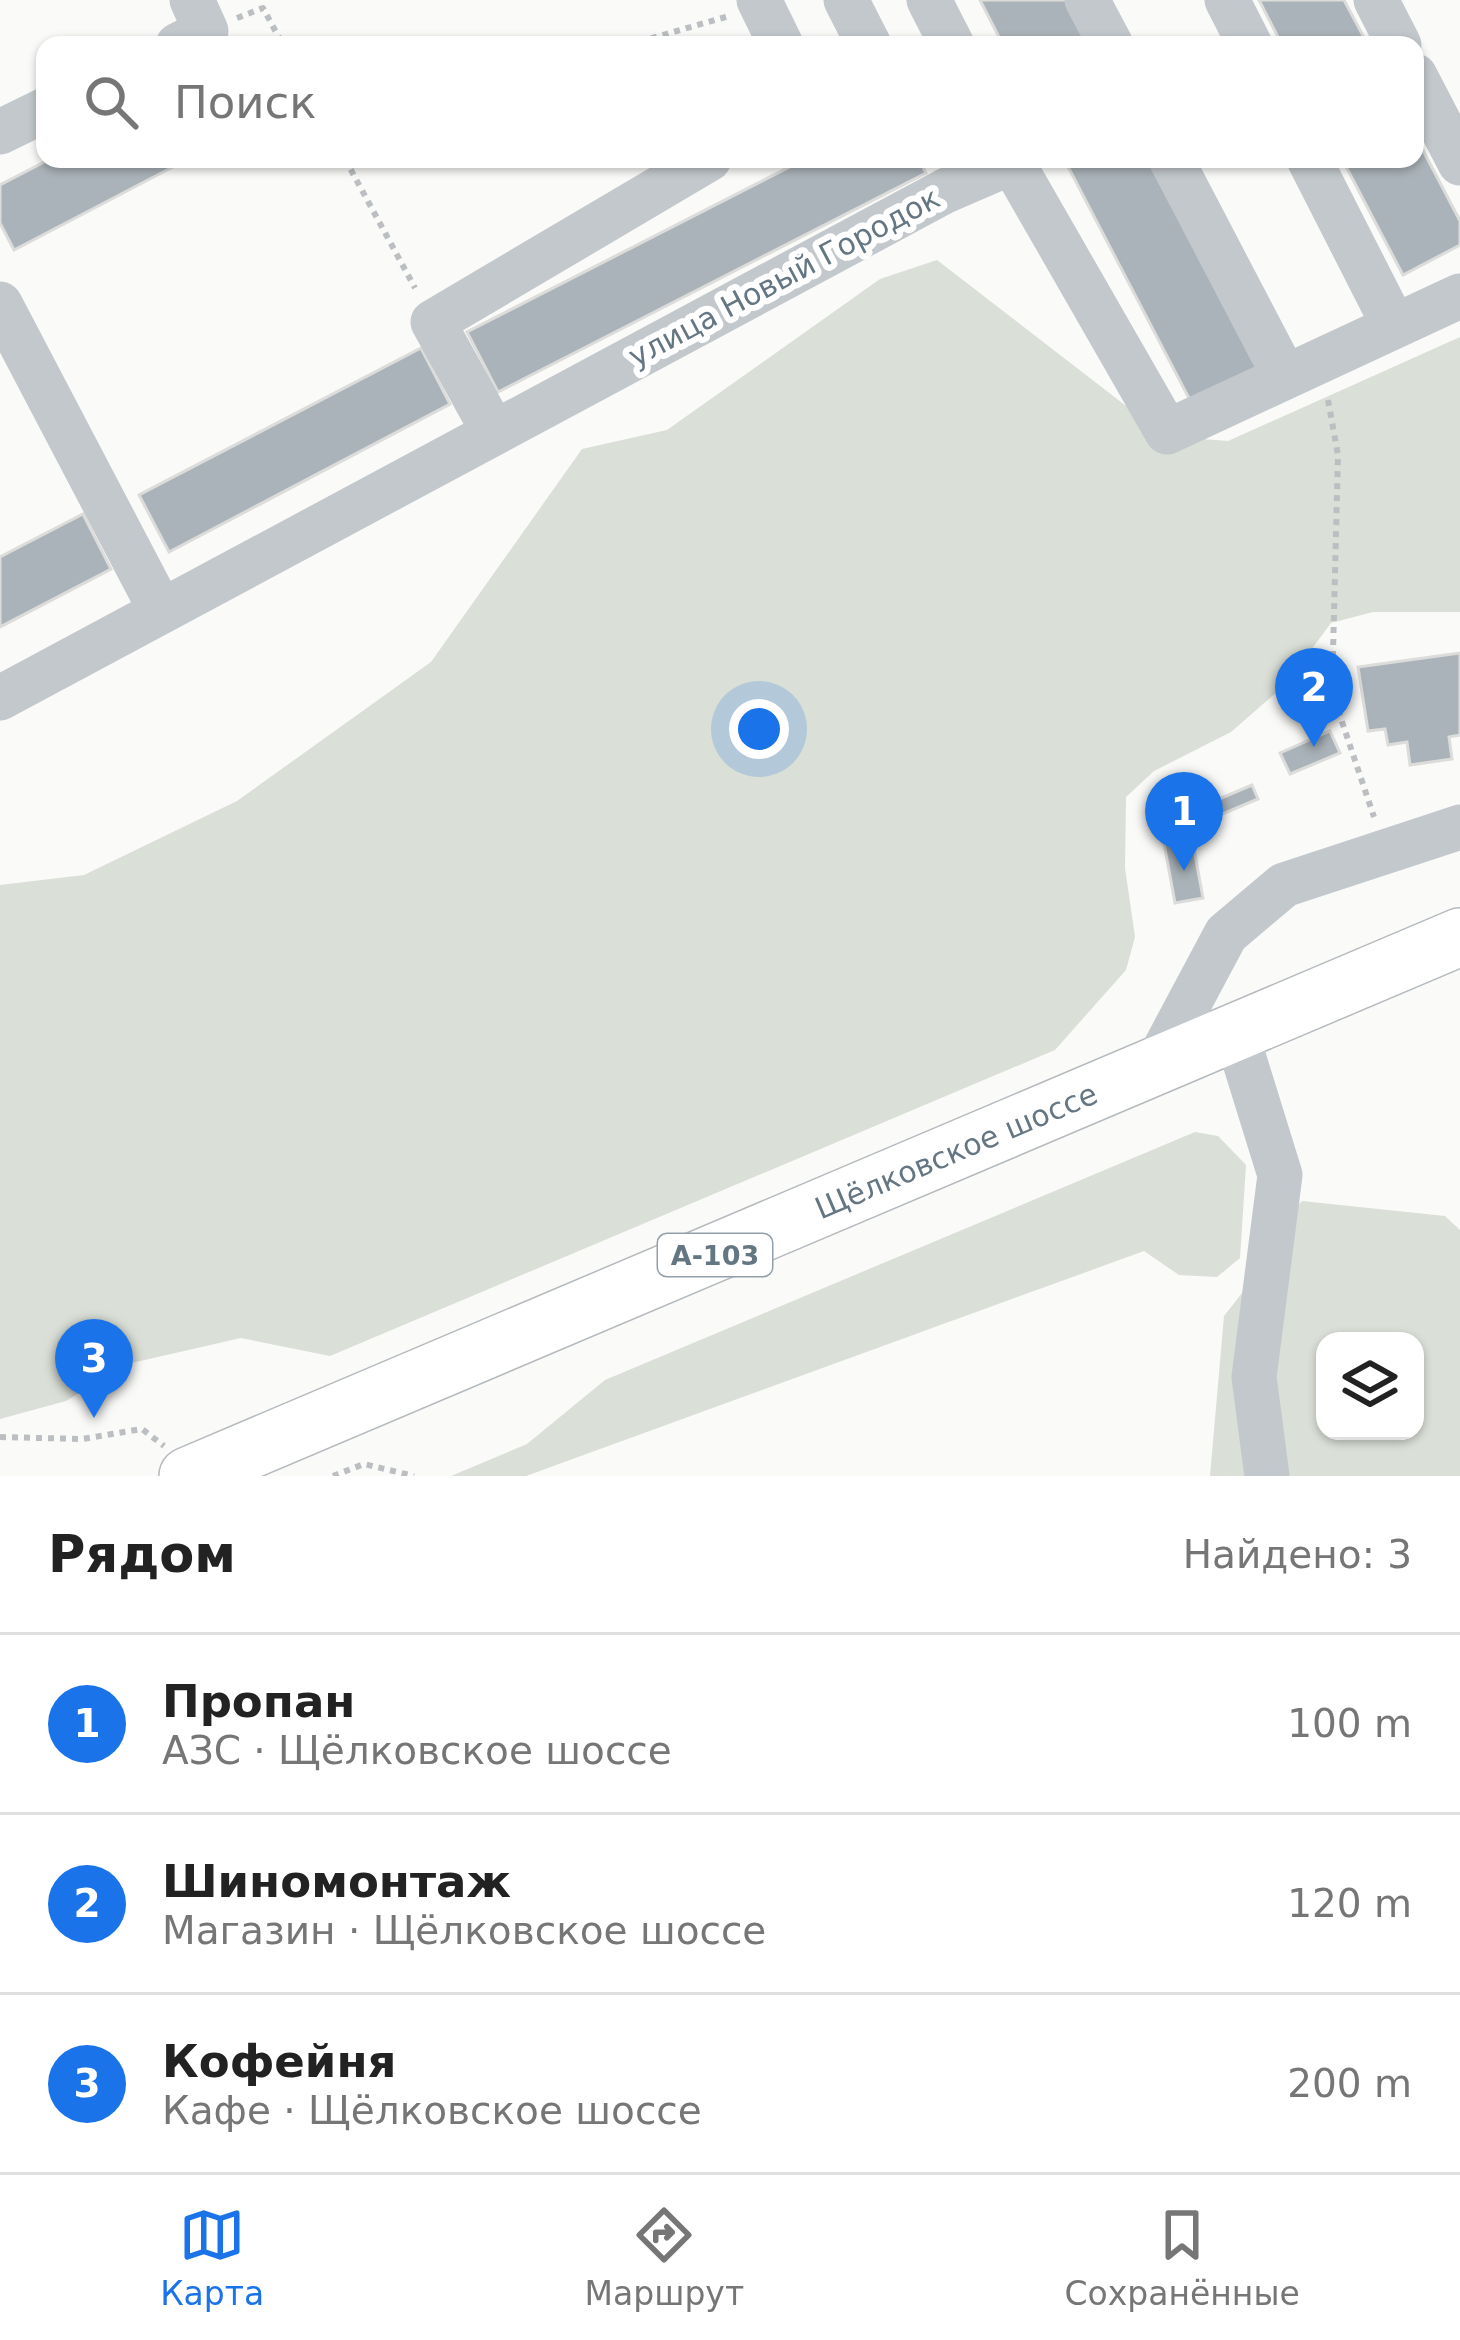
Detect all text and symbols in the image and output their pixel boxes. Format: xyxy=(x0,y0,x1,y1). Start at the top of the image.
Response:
search box xyxy=(36,36,1424,168)
icon: search xyxy=(78,69,144,135)
text: Поиск xyxy=(174,76,317,129)
street label: улица Новый Городок xyxy=(622,180,946,374)
pin: 2 xyxy=(1275,648,1353,747)
your location xyxy=(729,699,789,759)
pin: 1 xyxy=(1145,772,1223,871)
street label: Щёлковское шоссе xyxy=(810,1075,1102,1226)
road number: А-103 xyxy=(658,1234,772,1276)
pin: 3 xyxy=(55,1319,133,1418)
map controls xyxy=(1316,1332,1424,1440)
button: layers xyxy=(1316,1332,1424,1440)
text: Рядом xyxy=(48,1525,236,1584)
text: Найдено: 3 xyxy=(1183,1532,1412,1577)
text: Пропан xyxy=(162,1675,355,1728)
text: 1 xyxy=(73,1701,101,1746)
text: 100 m xyxy=(1287,1701,1412,1746)
text: АЗС · Щёлковское шоссе xyxy=(162,1728,672,1773)
text: Шиномонтаж xyxy=(162,1855,511,1908)
text: 2 xyxy=(73,1881,101,1926)
text: 120 m xyxy=(1287,1881,1412,1926)
text: Магазин · Щёлковское шоссе xyxy=(162,1908,766,1953)
text: Кофейня xyxy=(162,2035,396,2088)
text: 3 xyxy=(73,2061,101,2106)
text: 200 m xyxy=(1287,2061,1412,2106)
text: Кафе · Щёлковское шоссе xyxy=(162,2088,702,2133)
tab: Карта xyxy=(160,2202,264,2313)
tab: Маршрут xyxy=(585,2202,744,2313)
tab: Сохранённые xyxy=(1064,2202,1300,2313)

